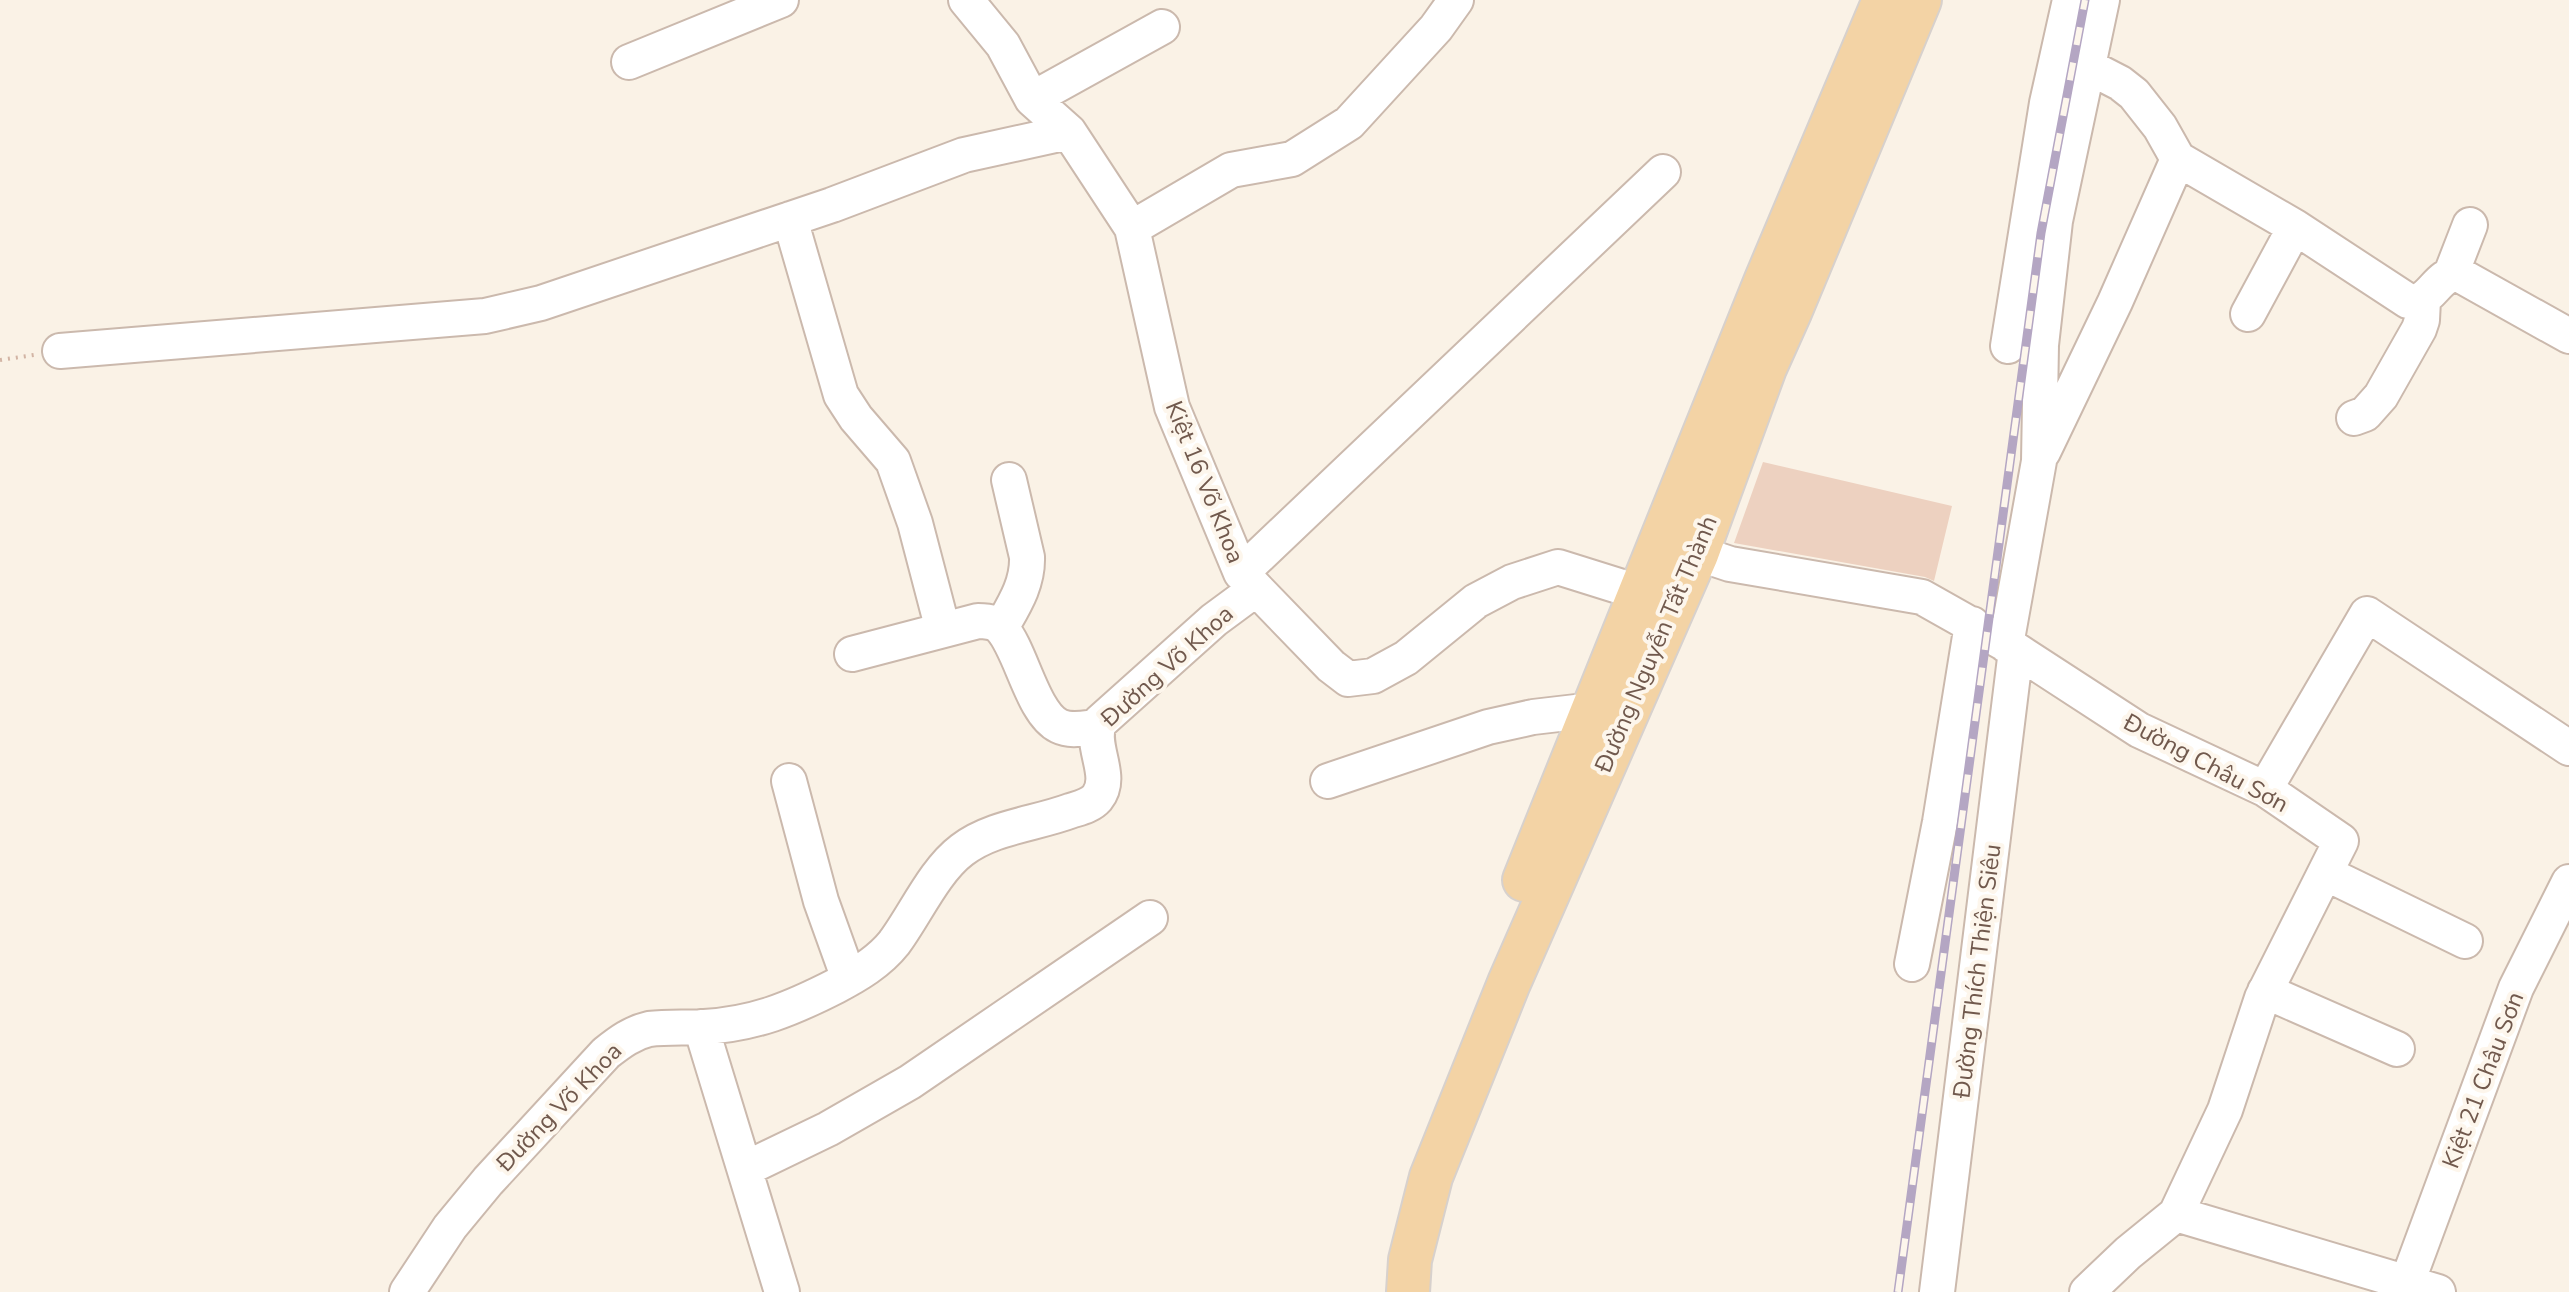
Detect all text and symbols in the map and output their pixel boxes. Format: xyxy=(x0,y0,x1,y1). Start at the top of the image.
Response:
street label: Kiệt 16 Võ Khoa xyxy=(1158,396,1252,568)
street label: Đường Nguyễn Tất Thành xyxy=(1587,511,1725,778)
street label: Đường Võ Khoa xyxy=(1093,598,1240,735)
street label: Đường Châu Sơn xyxy=(2117,706,2294,820)
street label: Đường Thích Thiện Siêu xyxy=(1945,842,2008,1101)
street label: Kiệt 21 Châu Sơn xyxy=(2435,987,2531,1173)
street label: Đường Võ Khoa xyxy=(489,1036,629,1179)

